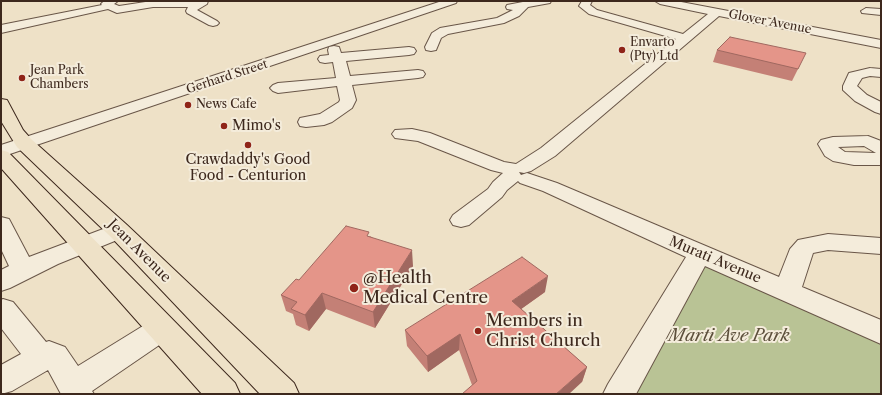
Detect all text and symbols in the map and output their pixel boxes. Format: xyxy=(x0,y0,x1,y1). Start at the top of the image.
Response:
street label: Glover Avenue xyxy=(727,7,813,37)
place label: Envarto (Pty) Ltd xyxy=(630,36,679,64)
marker: Envarto (Pty) Ltd xyxy=(617,45,627,55)
street label: Gerhard Street xyxy=(185,57,269,97)
place label: Jean Park Chambers xyxy=(30,64,89,92)
marker: Jean Park Chambers xyxy=(17,73,27,83)
place label: News Cafe xyxy=(196,98,257,112)
marker: News Cafe xyxy=(183,100,193,110)
place label: Mimo's xyxy=(232,118,281,134)
marker: Mimo's xyxy=(219,121,229,131)
marker: Crawdaddy's Good Food - Centurion xyxy=(243,140,253,150)
place label: Crawdaddy's Good Food - Centurion xyxy=(185,152,311,184)
street label: Jean Avenue xyxy=(104,216,174,286)
street label: Murati Avenue xyxy=(666,233,764,287)
place label: @Health Medical Centre xyxy=(363,268,488,308)
marker: @Health Medical Centre xyxy=(348,282,360,294)
place label: Members in Christ Church xyxy=(486,311,601,351)
marker: Members in Christ Church xyxy=(473,326,483,336)
park label: Marti Ave Park xyxy=(669,326,789,346)

